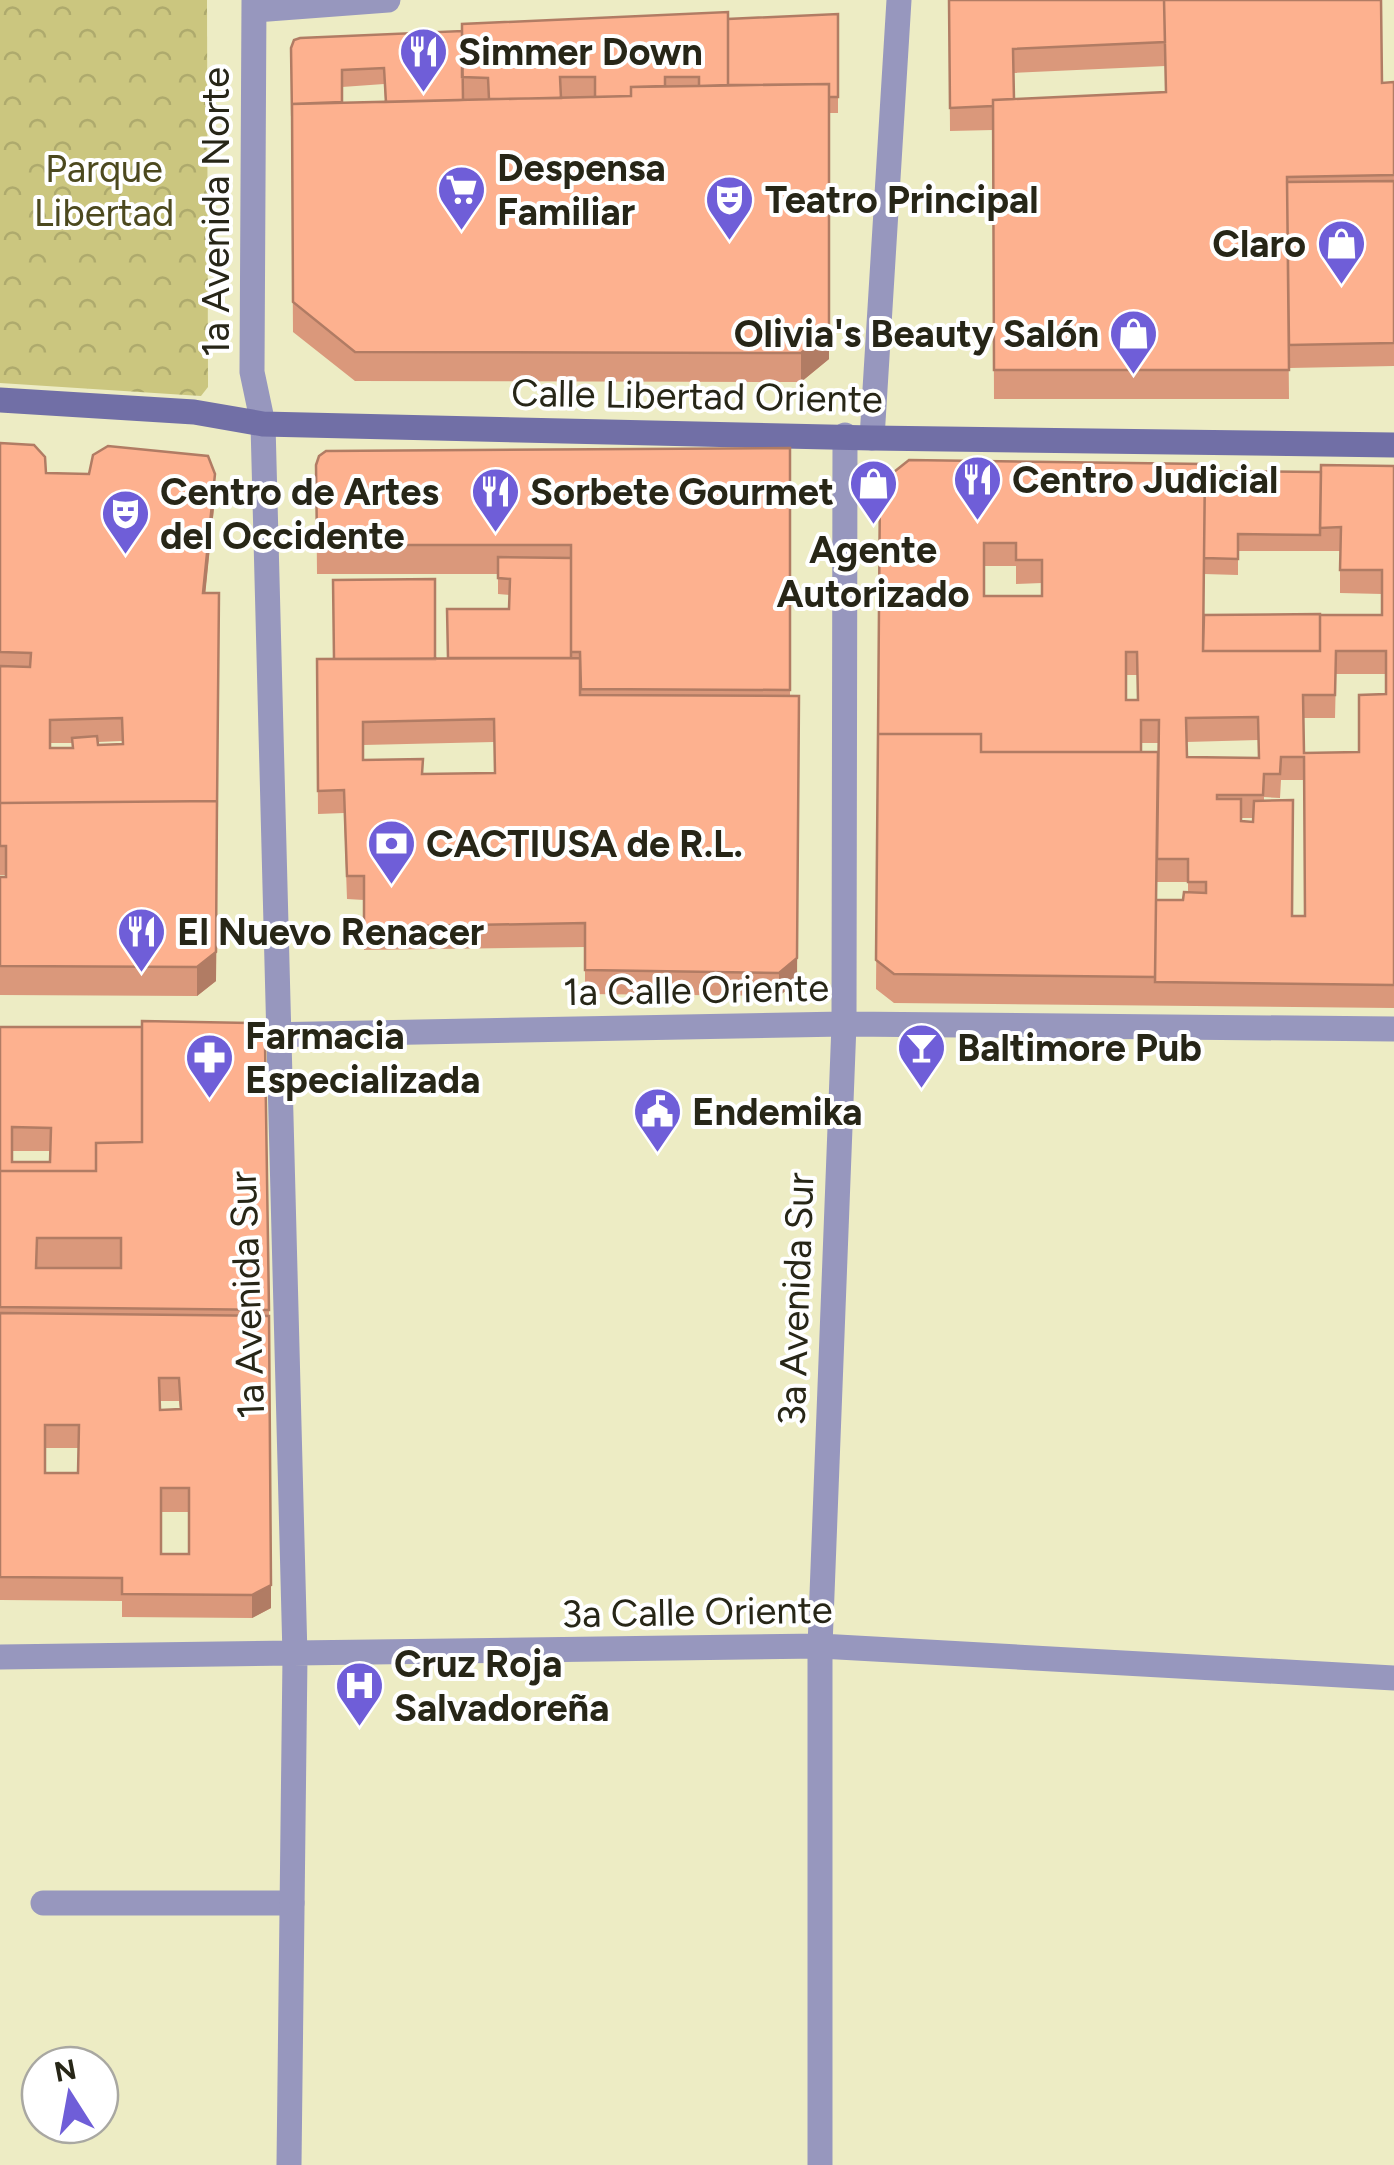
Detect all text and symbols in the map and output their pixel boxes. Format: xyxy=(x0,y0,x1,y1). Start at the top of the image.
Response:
restaurant icon: Simmer Down xyxy=(397,26,449,94)
place label: Simmer Down xyxy=(458,29,703,75)
street label: 1a Avenida Norte xyxy=(193,67,239,357)
place label: Despensa Familiar xyxy=(497,145,666,235)
park label: Parque Libertad xyxy=(34,146,174,236)
supermarket icon: Despensa Familiar xyxy=(436,164,488,232)
theatre icon: Teatro Principal xyxy=(704,174,756,242)
place label: Teatro Principal xyxy=(765,177,1039,223)
shop icon: Claro xyxy=(1315,218,1367,286)
place label: Claro xyxy=(1212,221,1306,267)
shop icon: Olivia's Beauty Salón xyxy=(1108,308,1160,376)
place label: Olivia's Beauty Salón xyxy=(734,311,1099,357)
street label: Calle Libertad Oriente xyxy=(511,370,883,422)
restaurant icon: Centro Judicial xyxy=(951,454,1003,522)
place label: Centro Judicial xyxy=(1012,457,1278,503)
shop icon: Agente Autorizado xyxy=(847,458,899,526)
restaurant icon: Sorbete Gourmet xyxy=(469,466,521,534)
place label: Centro de Artes del Occidente xyxy=(160,469,439,559)
place label: Sorbete Gourmet xyxy=(530,469,834,515)
theatre icon: Centro de Artes del Occidente xyxy=(99,488,151,556)
place label: Agente Autorizado xyxy=(776,527,970,617)
bank icon: CACTIUSA de R.L. xyxy=(365,818,417,886)
place label: CACTIUSA de R.L. xyxy=(426,821,743,867)
restaurant icon: El Nuevo Renacer xyxy=(116,906,168,974)
place label: El Nuevo Renacer xyxy=(177,909,484,955)
street label: 1a Calle Oriente xyxy=(563,965,829,1015)
place label: Farmacia Especializada xyxy=(245,1013,481,1103)
bar icon: Baltimore Pub xyxy=(896,1022,948,1090)
place label: Baltimore Pub xyxy=(957,1025,1202,1071)
pharmacy icon: Farmacia Especializada xyxy=(184,1032,236,1100)
public building icon: Endemika xyxy=(631,1086,683,1154)
place label: Endemika xyxy=(692,1089,862,1135)
street label: 1a Avenida Sur xyxy=(220,1170,274,1420)
street label: 3a Avenida Sur xyxy=(769,1172,823,1426)
street label: 3a Calle Oriente xyxy=(561,1587,833,1637)
place label: Cruz Roja Salvadoreña xyxy=(394,1641,609,1731)
hospital icon: Cruz Roja Salvadoreña xyxy=(333,1660,385,1728)
north arrow xyxy=(20,2045,120,2145)
text: N xyxy=(51,2052,79,2089)

